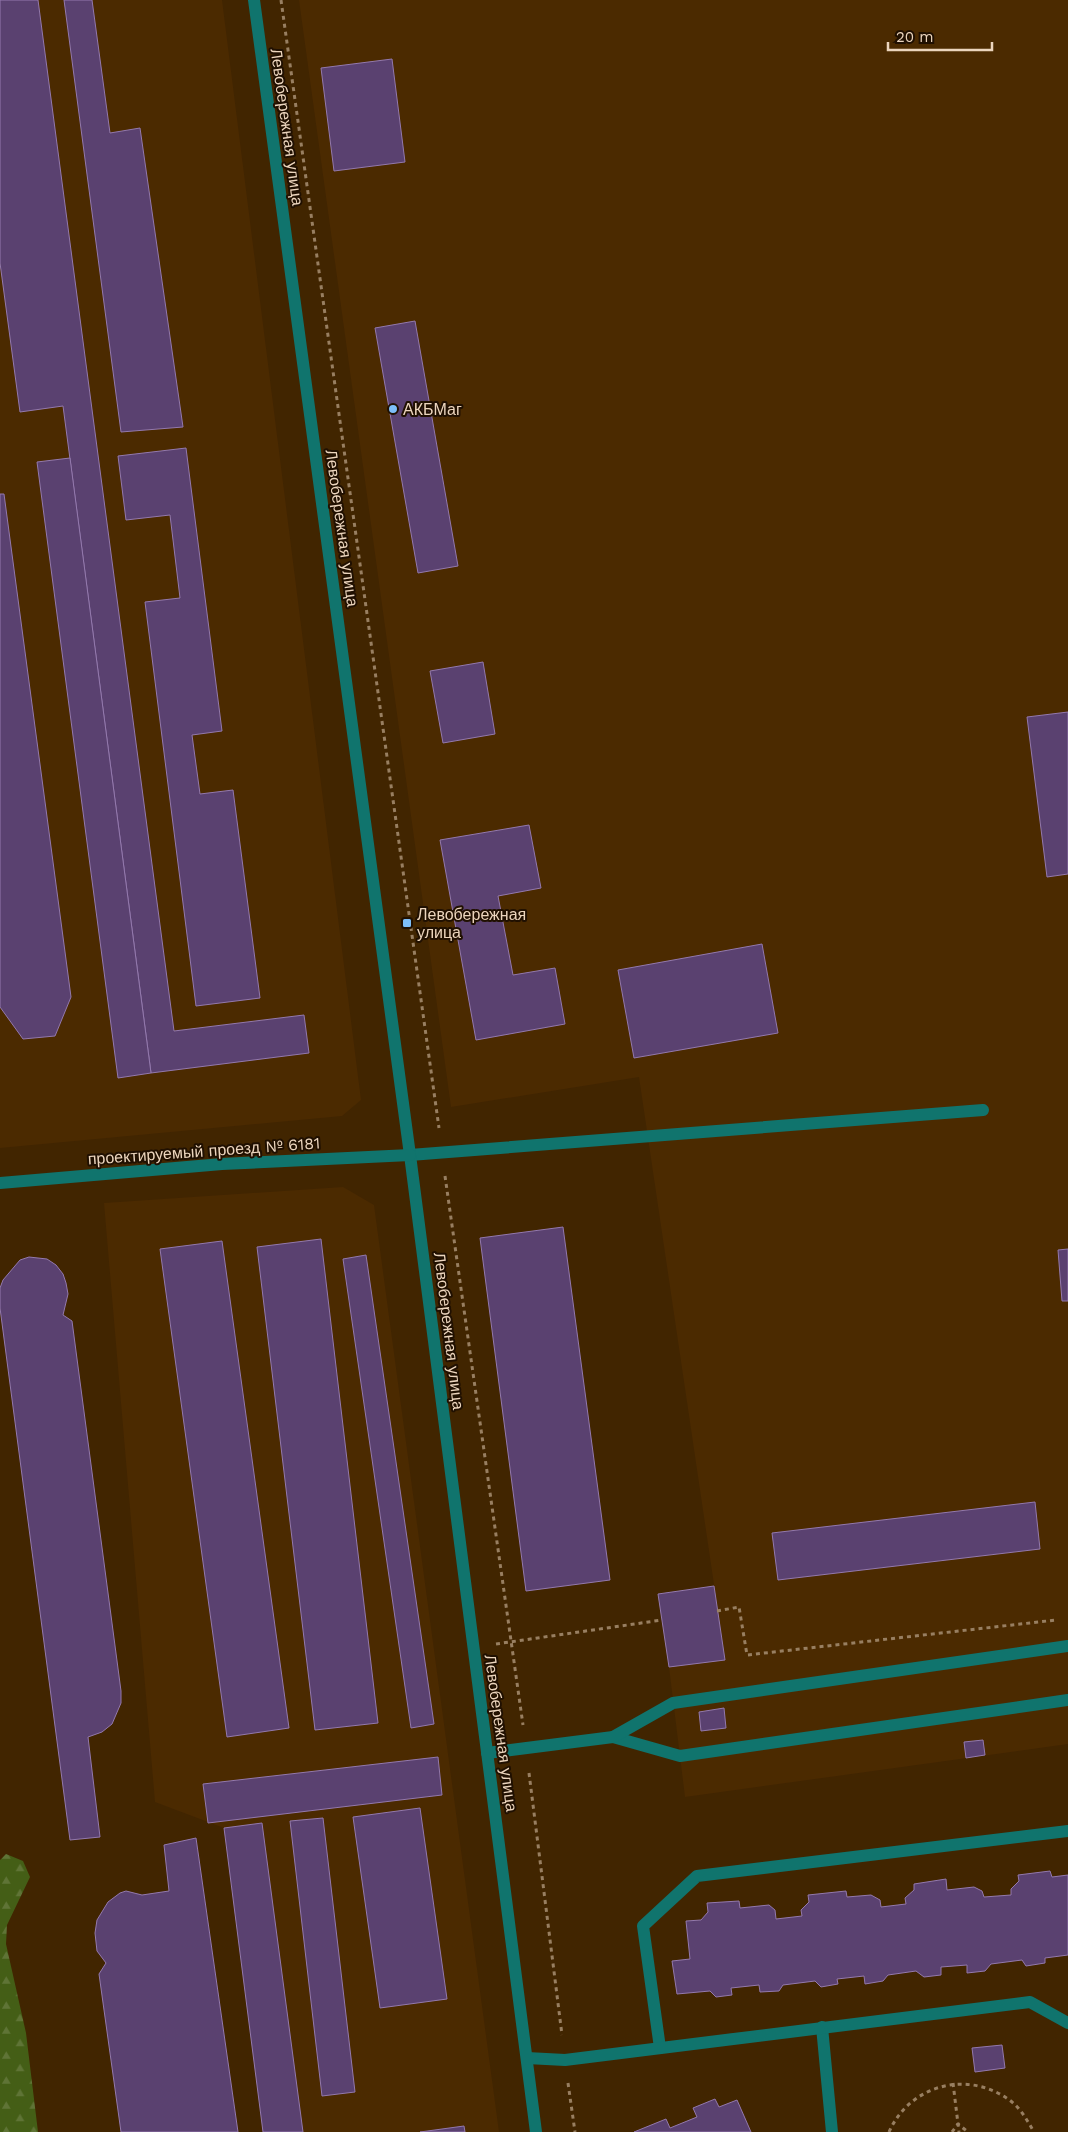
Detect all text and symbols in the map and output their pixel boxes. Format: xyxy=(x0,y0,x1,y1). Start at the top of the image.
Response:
scale bar xyxy=(888,20,992,52)
text: 20 m xyxy=(896,28,934,46)
street label: Левобережная улица xyxy=(267,47,307,207)
place label: АКБМаг xyxy=(403,400,462,419)
marker: АКБМаг xyxy=(387,403,399,415)
street label: Левобережная улица xyxy=(322,448,362,608)
place label: Левобережная улица xyxy=(417,905,526,942)
marker: Левобережная улица xyxy=(401,917,413,929)
street label: проектируемый проезд № 6181 xyxy=(87,1133,321,1169)
street label: Левобережная улица xyxy=(430,1251,468,1411)
street label: Левобережная улица xyxy=(481,1653,521,1813)

